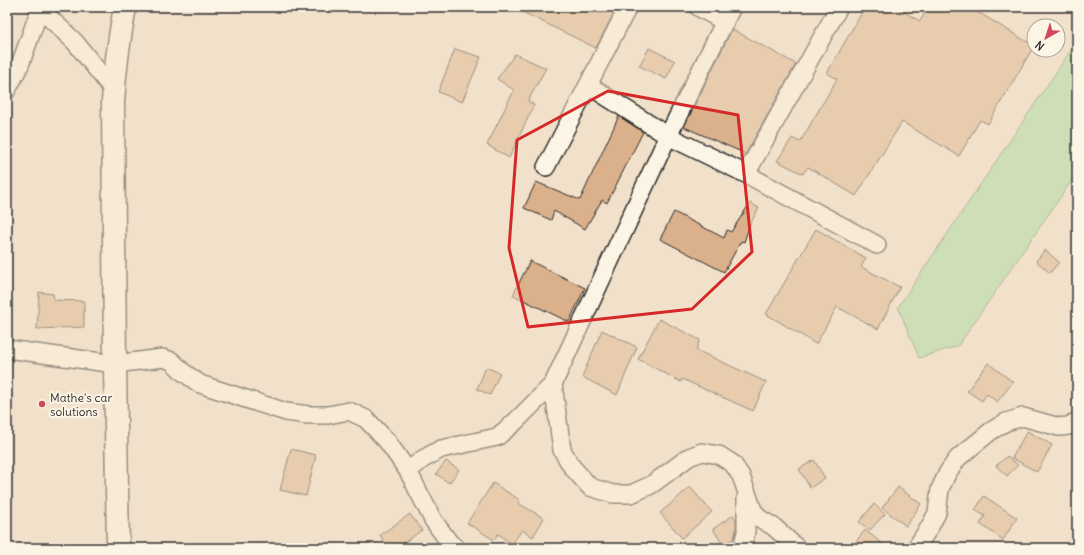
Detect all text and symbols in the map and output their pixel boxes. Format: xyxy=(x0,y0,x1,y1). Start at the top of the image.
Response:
north arrow xyxy=(1026,18,1066,58)
text: N xyxy=(1032,38,1047,54)
place label: Mathe's car solutions xyxy=(50,390,112,419)
marker: Mathe's car solutions xyxy=(37,399,47,409)

